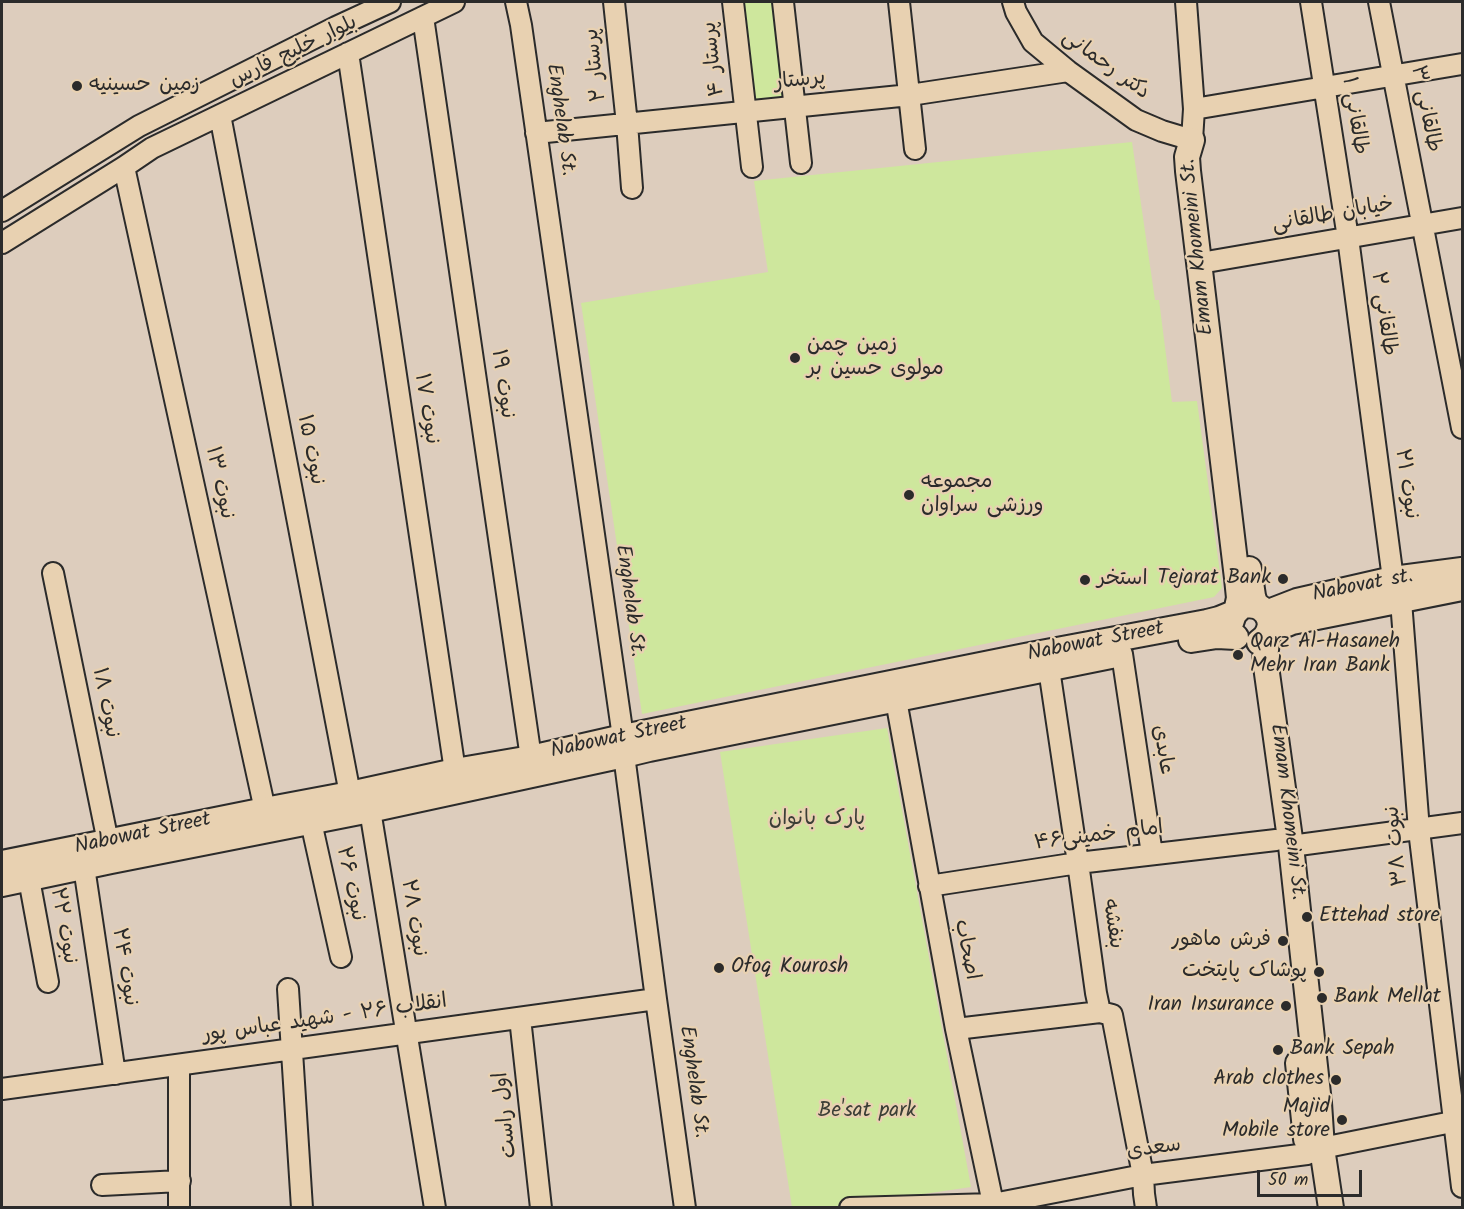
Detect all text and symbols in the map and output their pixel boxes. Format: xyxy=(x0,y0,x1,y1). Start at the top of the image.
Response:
street label: بلوار خلیج فارس xyxy=(226,11,362,95)
street label: پرستار ۴ xyxy=(699,20,731,98)
street label: دکتر رحمانی xyxy=(1056,26,1154,106)
street label: پرستار ۲ xyxy=(581,27,613,103)
street label: Enghelab St. xyxy=(539,62,579,178)
street label: طالقانی ۳ xyxy=(1403,63,1445,155)
street label: پرستار xyxy=(773,67,827,97)
place label: زمین حسینیه xyxy=(89,73,200,99)
street label: طالقانی ۱ xyxy=(1334,75,1372,157)
marker: زمین حسینیه xyxy=(70,79,84,93)
street label: Emam Khomeini St. xyxy=(1177,158,1221,336)
street label: خیابان طالقانی xyxy=(1270,193,1396,239)
street label: طالقانی ۲ xyxy=(1364,270,1400,358)
place label: زمین چمن مولوی حسین بر xyxy=(807,333,944,383)
street label: نبوت ۱۹ xyxy=(484,348,518,420)
marker: زمین چمن مولوی حسین بر xyxy=(788,351,802,365)
street label: نبوت ۱۷ xyxy=(407,372,443,446)
street label: نبوت ۱۵ xyxy=(290,413,328,487)
street label: نبوت ۱۳ xyxy=(198,444,238,522)
street label: نبوت ۲۱ xyxy=(1388,447,1422,521)
place label: مجموعه ورزشی سراوان xyxy=(921,470,1043,520)
marker: مجموعه ورزشی سراوان xyxy=(902,488,916,502)
street label: Enghelab St. xyxy=(608,543,648,659)
street label: Nabovat st. xyxy=(1311,565,1415,609)
place label: Tejarat Bank xyxy=(1158,566,1271,592)
place label: استخر xyxy=(1097,567,1148,593)
marker: Tejarat Bank xyxy=(1276,572,1290,586)
marker: استخر xyxy=(1078,573,1092,587)
street label: Nabowat Street xyxy=(1026,617,1166,669)
place label: Qarz Al-Hasaneh Mehr Iran Bank xyxy=(1250,630,1400,680)
marker: Qarz Al-Hasaneh Mehr Iran Bank xyxy=(1231,648,1245,662)
street label: نبوت ۱۸ xyxy=(85,666,123,740)
street label: Nabowat Street xyxy=(549,712,689,766)
street label: عابدی xyxy=(1145,723,1177,777)
street label: Emam Khomeini St. xyxy=(1263,723,1309,901)
street label: نبوت ۳۸ xyxy=(1381,805,1415,887)
park label: پارک بانوان xyxy=(769,807,865,833)
street label: Nabowat Street xyxy=(73,808,213,862)
street label: امام خمینی۴۶ xyxy=(1033,817,1165,857)
street label: نبوت ۲۶ xyxy=(329,844,369,924)
street label: نبوت ۲۸ xyxy=(393,878,431,958)
street label: نبوت ۲۲ xyxy=(43,886,81,966)
street label: بنفشه xyxy=(1095,897,1127,951)
place label: Ettehad store xyxy=(1319,904,1440,930)
marker: Ettehad store xyxy=(1300,910,1314,924)
street label: اصحاب xyxy=(947,918,983,982)
street label: نبوت ۲۴ xyxy=(104,926,142,1008)
place label: فرش ماهور xyxy=(1172,928,1271,954)
marker: فرش ماهور xyxy=(1276,934,1290,948)
place label: Ofoq Kourosh xyxy=(731,955,848,981)
place label: پوشاک پایتخت xyxy=(1182,959,1307,985)
marker: Ofoq Kourosh xyxy=(712,961,726,975)
marker: پوشاک پایتخت xyxy=(1312,965,1326,979)
place label: Bank Mellat xyxy=(1334,985,1441,1011)
street label: انقلاب ۲۶ - شهید عباس پور xyxy=(201,990,449,1050)
marker: Bank Mellat xyxy=(1315,991,1329,1005)
place label: Iran Insurance xyxy=(1148,993,1274,1019)
marker: Iran Insurance xyxy=(1279,999,1293,1013)
street label: Enghelab St. xyxy=(672,1024,712,1140)
place label: Bank Sepah xyxy=(1290,1037,1394,1063)
marker: Bank Sepah xyxy=(1271,1043,1285,1057)
place label: Arab clothes xyxy=(1213,1067,1324,1093)
street label: اول راست xyxy=(490,1071,524,1159)
marker: Arab clothes xyxy=(1329,1073,1343,1087)
place label: Majid Mobile store xyxy=(1222,1095,1330,1145)
park label: Be'sat park xyxy=(818,1099,916,1125)
marker: Majid Mobile store xyxy=(1335,1113,1349,1127)
street label: سعدی xyxy=(1125,1134,1183,1166)
scale bar xyxy=(1260,1158,1365,1196)
text: 50 m xyxy=(1268,1166,1308,1195)

